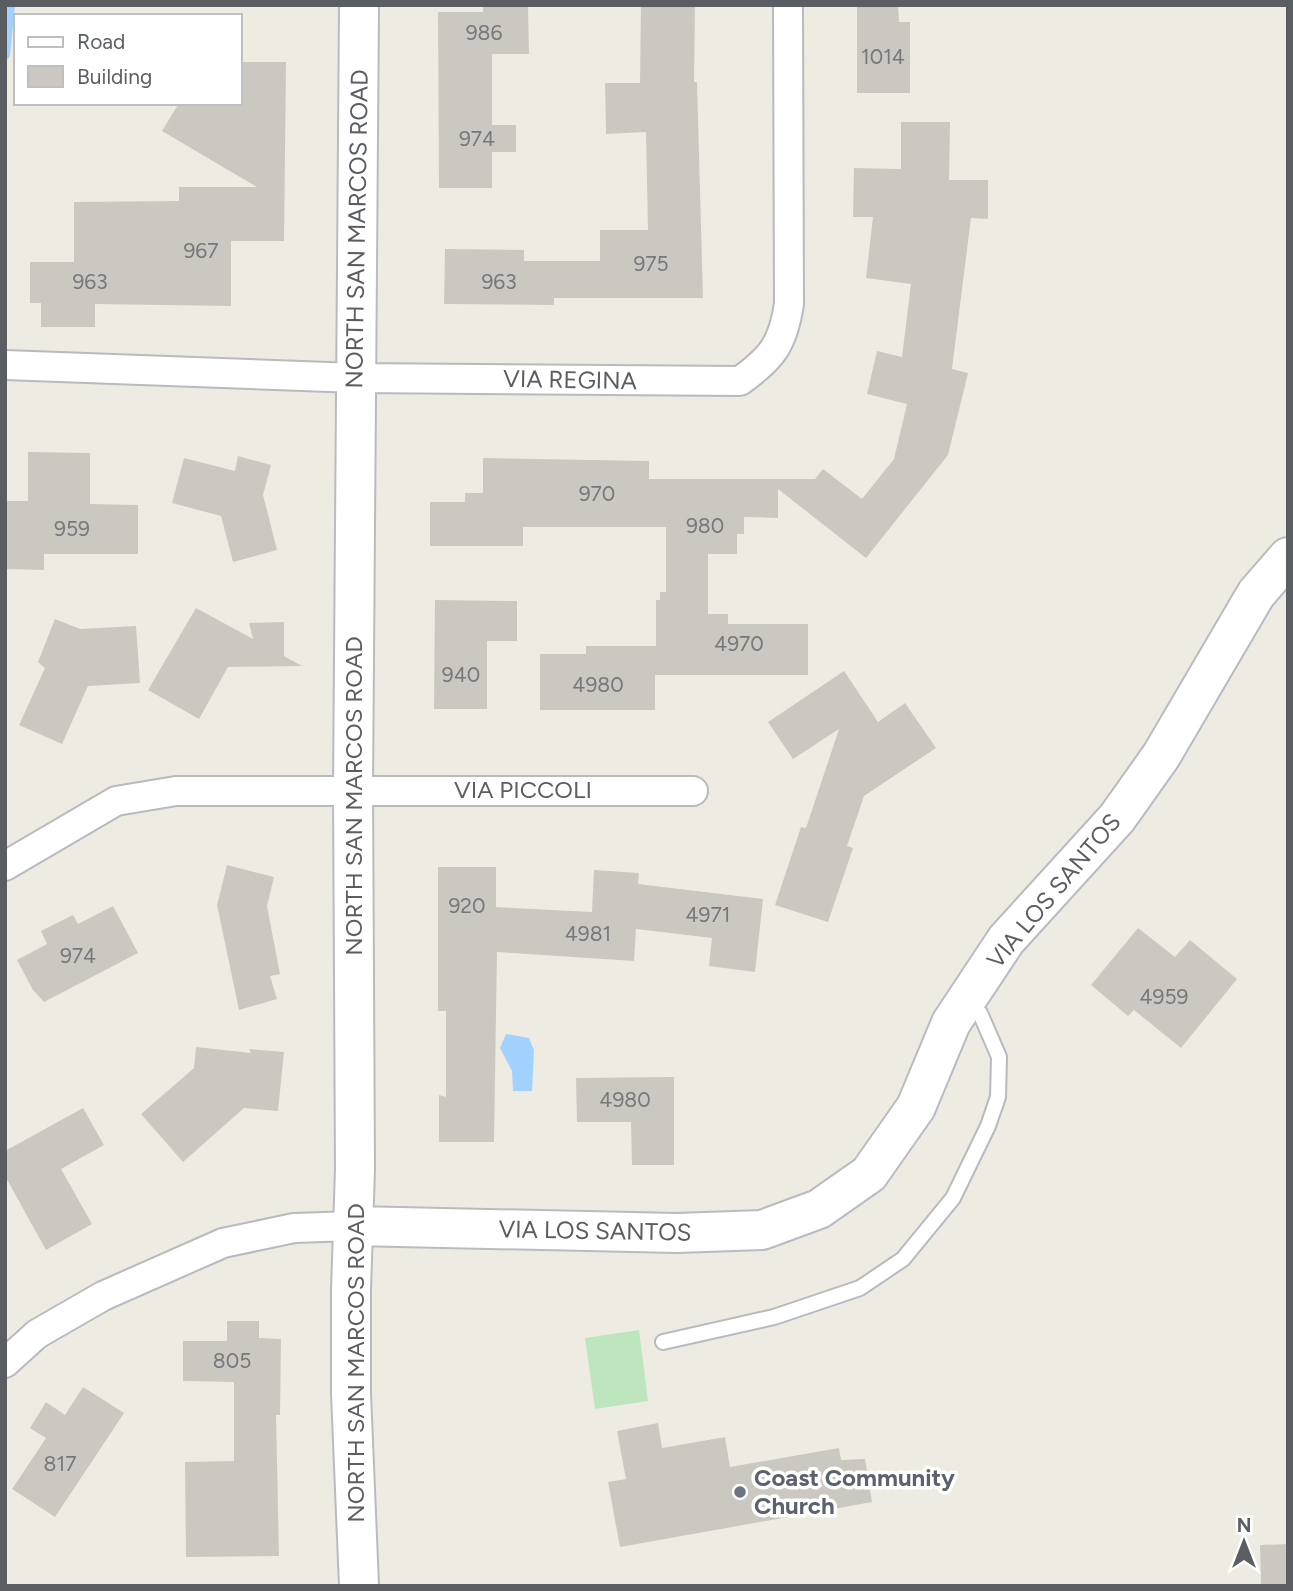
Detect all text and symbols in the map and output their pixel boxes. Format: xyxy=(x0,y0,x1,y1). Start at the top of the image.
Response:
legend xyxy=(14,14,242,105)
house number: 986 xyxy=(466,20,502,45)
text: Road xyxy=(77,29,125,54)
house number: 1014 xyxy=(861,44,905,69)
text: Building xyxy=(77,64,152,89)
street label: NORTH SAN MARCOS ROAD xyxy=(339,69,374,389)
house number: 974 xyxy=(459,126,495,151)
house number: 967 xyxy=(183,238,219,263)
house number: 975 xyxy=(633,251,669,276)
house number: 963 xyxy=(72,269,108,294)
house number: 963 xyxy=(481,269,517,294)
street label: VIA REGINA xyxy=(503,364,638,395)
house number: 970 xyxy=(579,481,615,506)
house number: 980 xyxy=(686,513,724,538)
house number: 959 xyxy=(54,516,90,541)
house number: 4970 xyxy=(714,631,764,656)
street label: NORTH SAN MARCOS ROAD xyxy=(339,636,368,956)
house number: 940 xyxy=(442,662,480,687)
house number: 4980 xyxy=(572,672,624,697)
street label: VIA PICCOLI xyxy=(454,775,592,804)
street label: VIA LOS SANTOS xyxy=(981,808,1127,974)
house number: 920 xyxy=(448,893,486,918)
house number: 4971 xyxy=(686,902,730,927)
house number: 4981 xyxy=(565,921,611,946)
house number: 974 xyxy=(60,943,96,968)
house number: 4959 xyxy=(1140,984,1188,1009)
house number: 4980 xyxy=(599,1087,651,1112)
street label: NORTH SAN MARCOS ROAD xyxy=(341,1203,370,1523)
street label: VIA LOS SANTOS xyxy=(498,1214,692,1247)
house number: 805 xyxy=(213,1348,251,1373)
house number: 817 xyxy=(44,1451,76,1476)
place label: Coast Community Church xyxy=(754,1463,955,1520)
marker: Coast Community Church xyxy=(732,1484,748,1500)
north arrow xyxy=(1209,1507,1279,1577)
text: N xyxy=(1237,1514,1251,1537)

